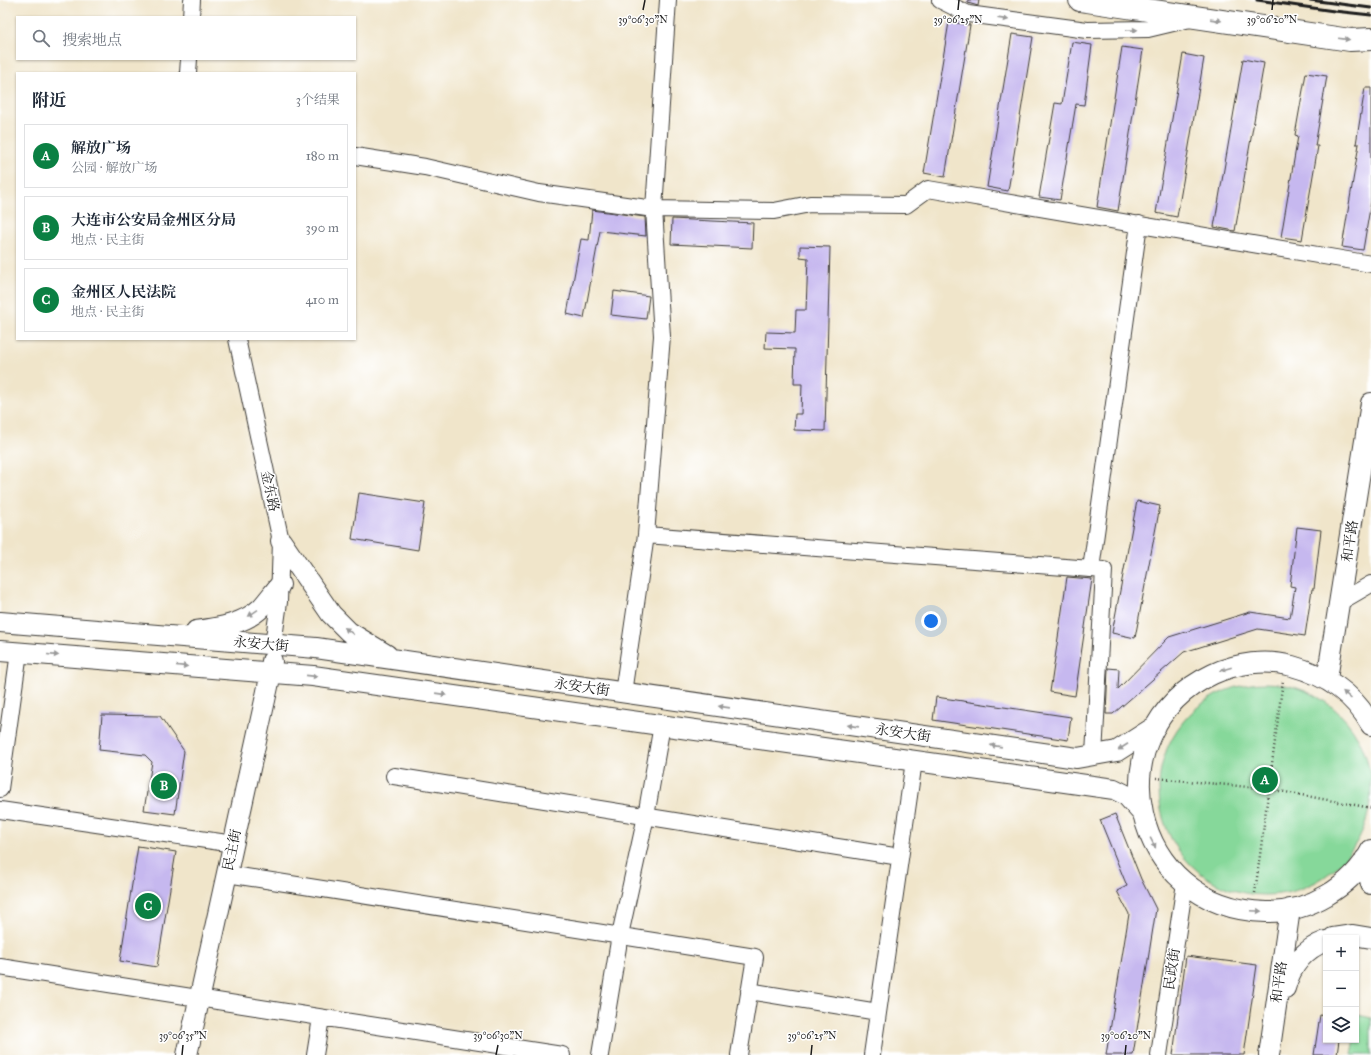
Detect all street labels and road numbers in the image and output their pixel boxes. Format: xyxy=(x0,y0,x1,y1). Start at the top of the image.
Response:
street label: 金东路 xyxy=(257,469,283,513)
street label: 和平路 xyxy=(1338,519,1362,563)
street label: 永安大街 xyxy=(232,633,290,655)
street label: 永安大街 xyxy=(553,675,611,699)
street label: 永安大街 xyxy=(874,721,932,745)
street label: 民主街 xyxy=(219,828,245,872)
street label: 民政街 xyxy=(1161,947,1183,991)
street label: 和平路 xyxy=(1268,960,1290,1004)

